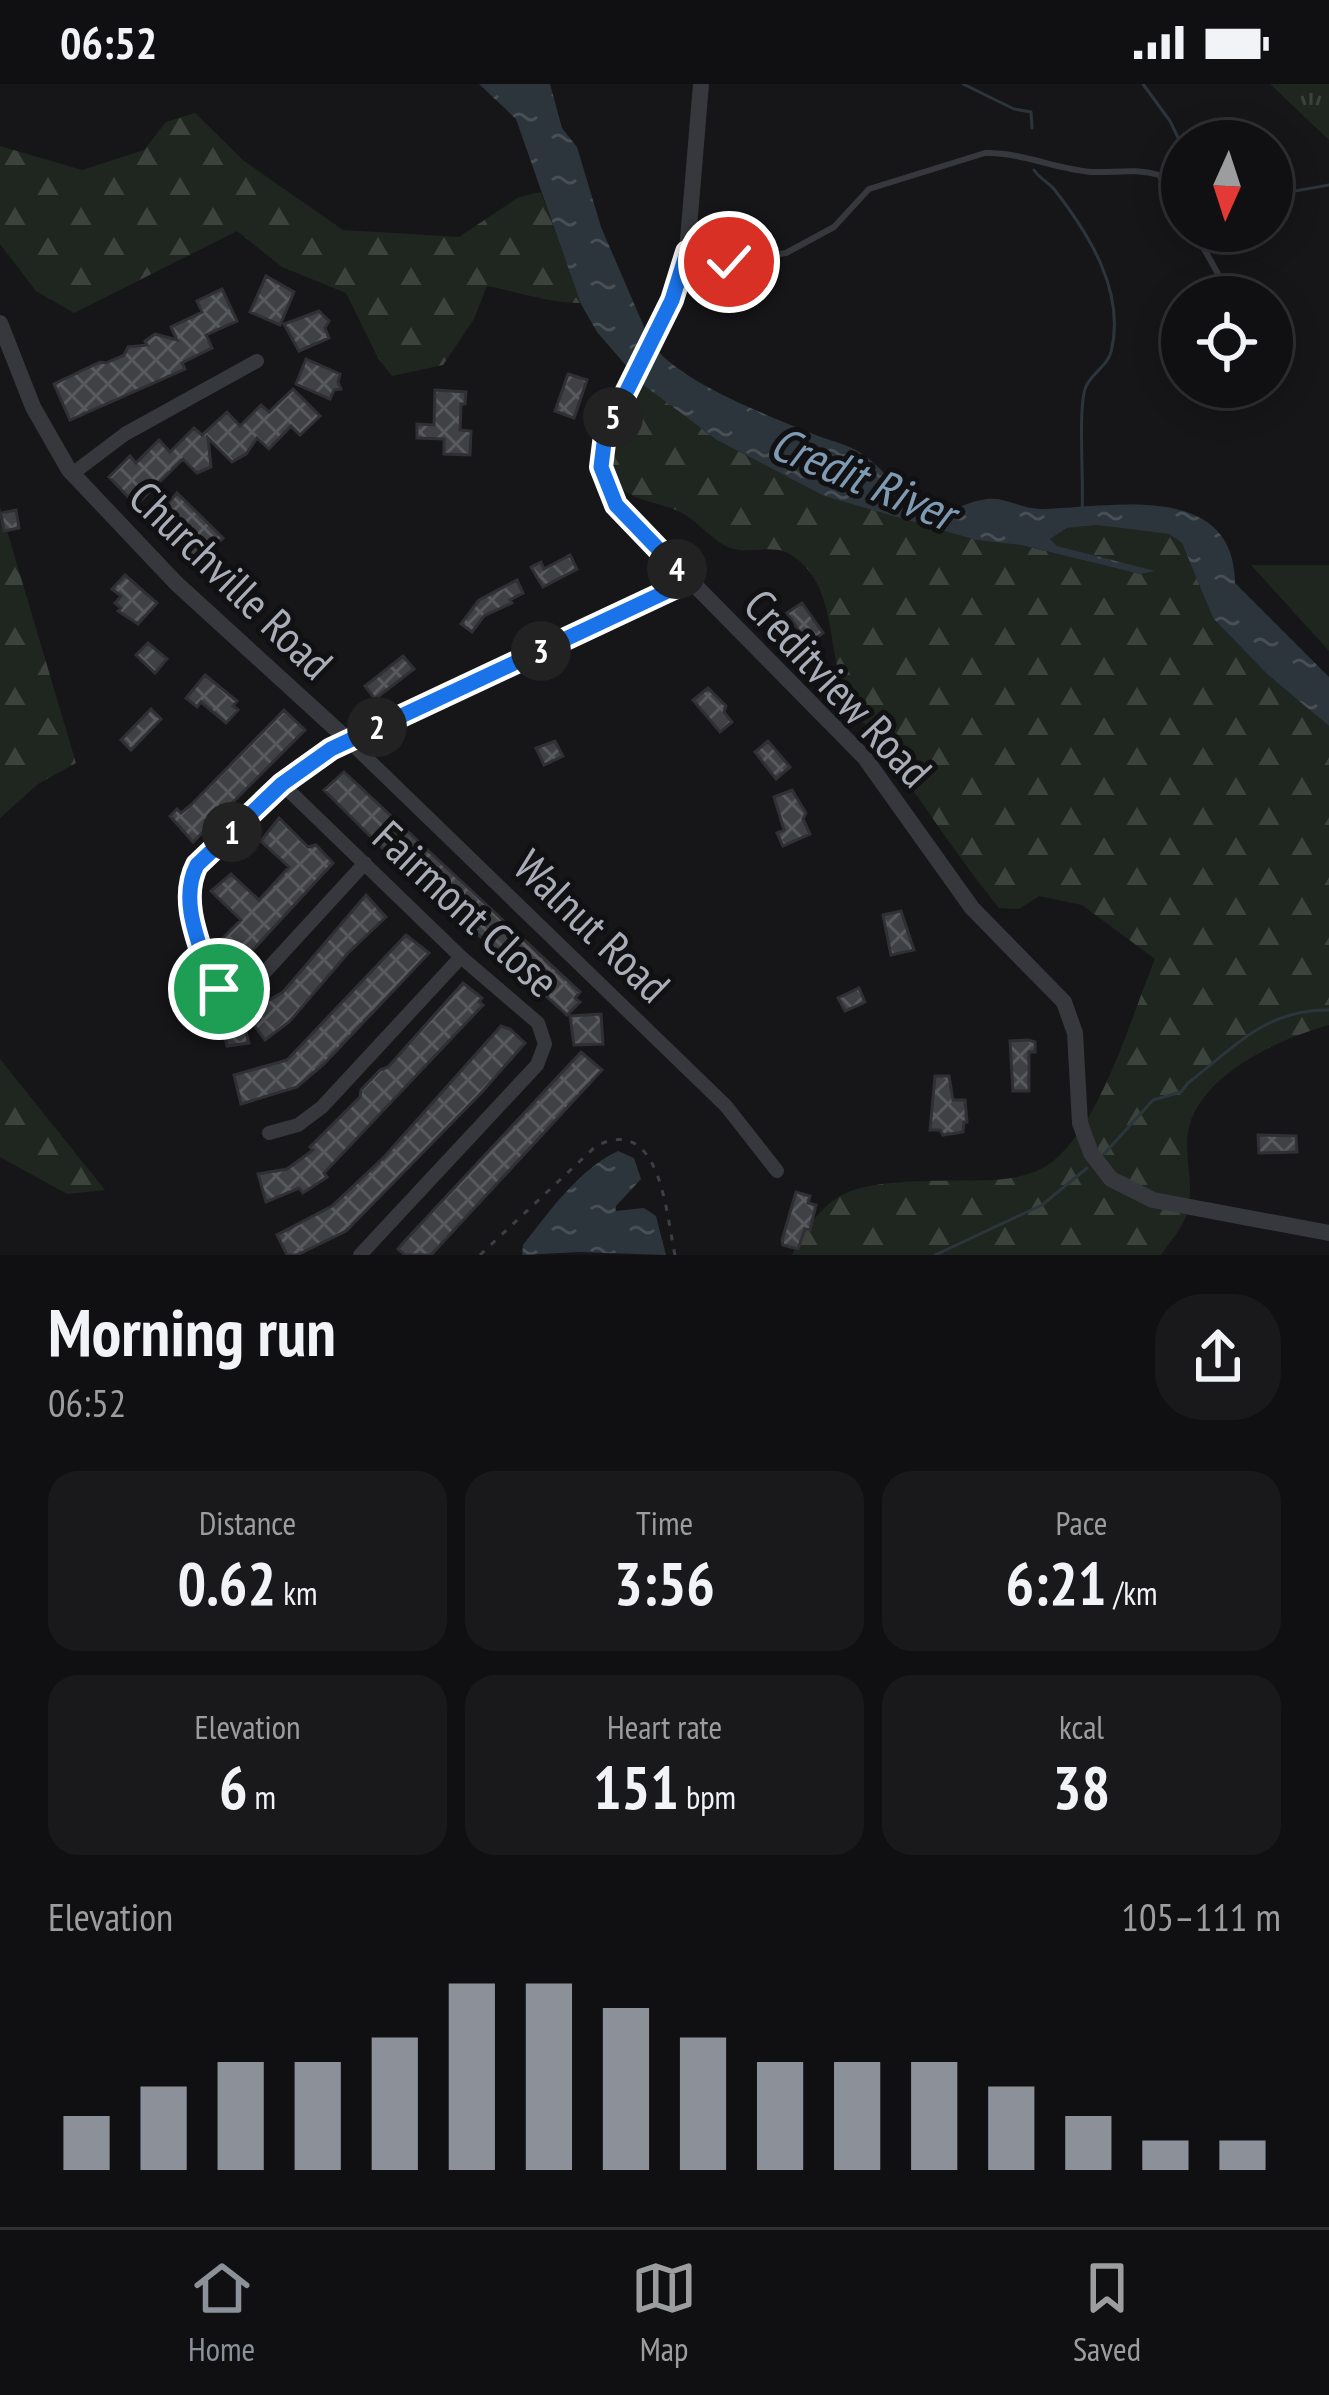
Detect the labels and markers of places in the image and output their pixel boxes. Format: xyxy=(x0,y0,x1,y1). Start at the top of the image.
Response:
pin xyxy=(678,211,780,313)
pin: 5 xyxy=(583,387,643,447)
pin: 4 xyxy=(647,539,707,599)
pin: 3 xyxy=(511,621,571,681)
pin: 2 xyxy=(347,697,407,757)
pin: 1 xyxy=(202,802,262,862)
pin xyxy=(168,938,270,1040)

